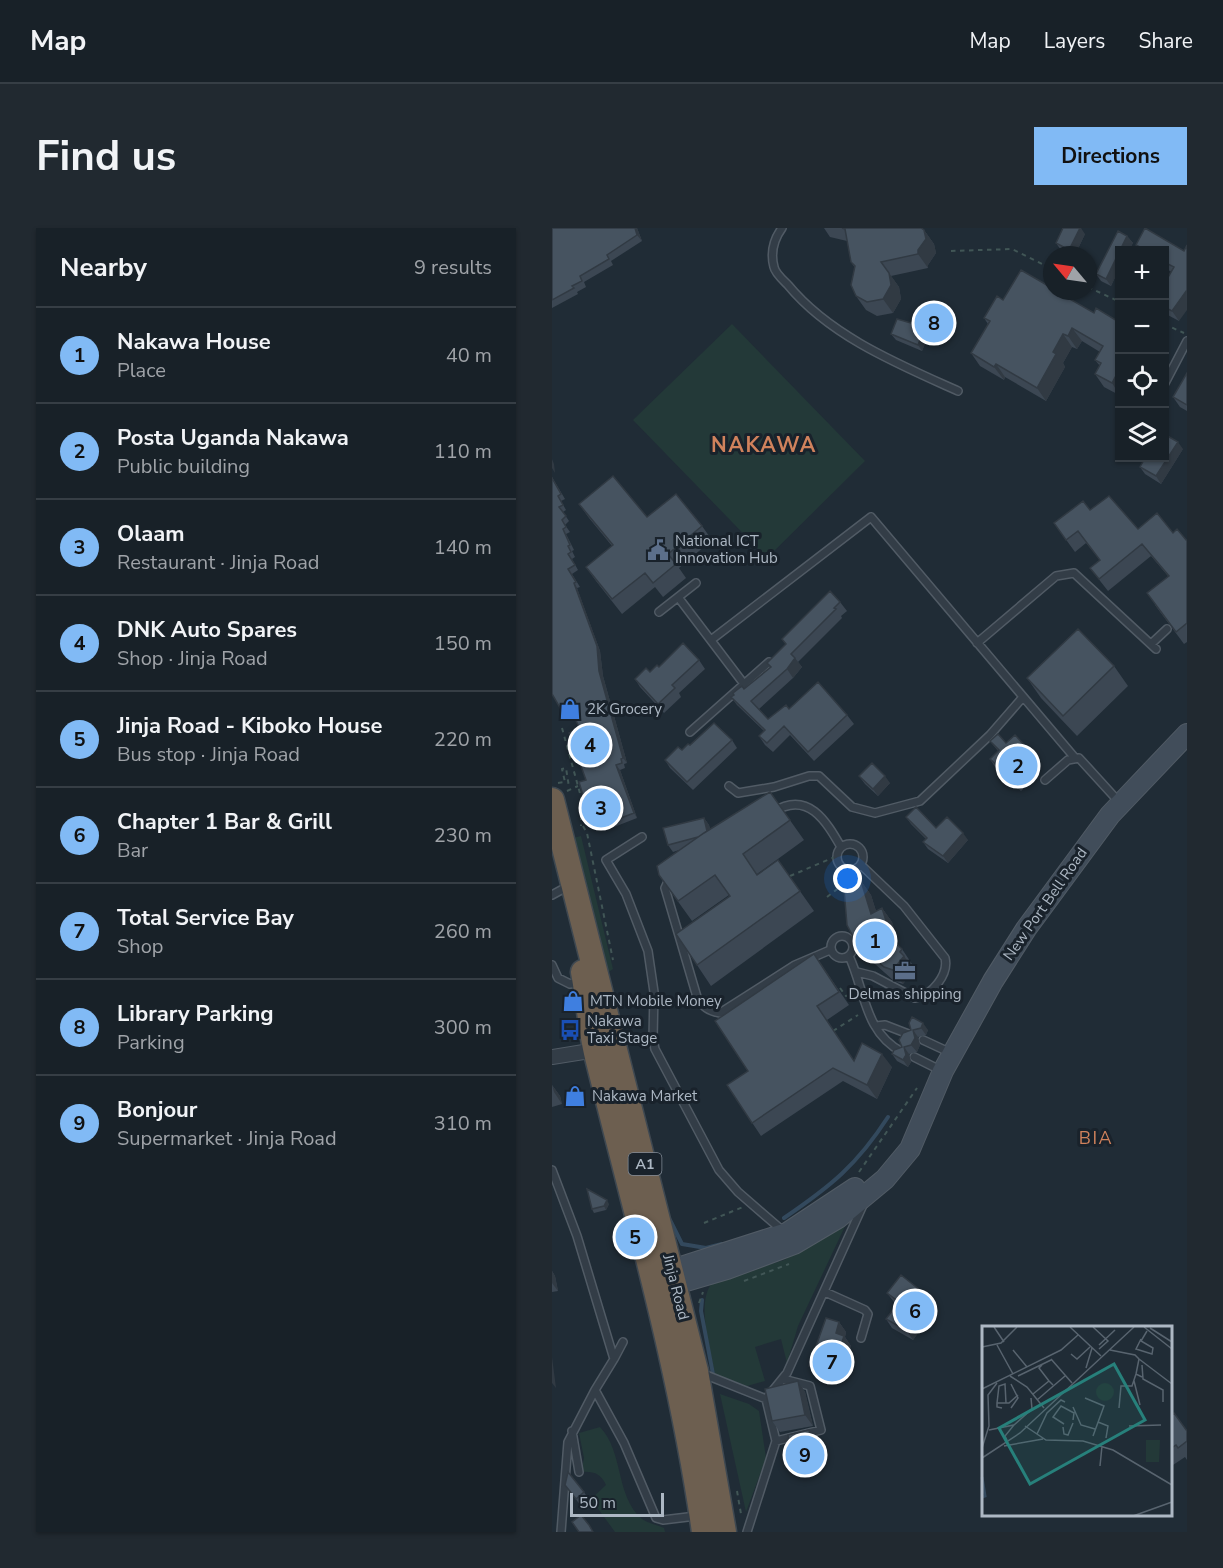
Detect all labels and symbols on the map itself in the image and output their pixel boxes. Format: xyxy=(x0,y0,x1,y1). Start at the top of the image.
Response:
north arrow xyxy=(1043,246,1097,300)
pin: 8 xyxy=(914,300,953,346)
district label: NAKAWA xyxy=(711,431,817,459)
place label: National ICT Innovation Hub xyxy=(675,531,778,568)
public building icon: National ICT Innovation Hub xyxy=(646,538,670,562)
shop icon: 2K Grocery xyxy=(558,697,582,721)
place label: 2K Grocery xyxy=(587,699,662,719)
pin: 4 xyxy=(570,722,609,768)
pin: 2 xyxy=(998,744,1038,788)
pin: 3 xyxy=(581,786,620,830)
street label: New Port Bell Road xyxy=(998,844,1092,964)
your location xyxy=(833,864,862,893)
pin: 1 xyxy=(856,918,894,964)
office icon: Delmas shipping xyxy=(893,959,917,983)
place label: Delmas shipping xyxy=(849,984,961,1004)
shop icon: MTN Mobile Money xyxy=(561,989,585,1013)
place label: MTN Mobile Money xyxy=(590,991,722,1011)
place label: Nakawa Taxi Stage xyxy=(587,1011,657,1048)
bus stop icon: Nakawa Taxi Stage xyxy=(558,1018,582,1042)
shop icon: Nakawa Market xyxy=(563,1084,587,1108)
place label: Nakawa Market xyxy=(592,1086,698,1106)
district label: BIA xyxy=(1079,1126,1113,1150)
road number: A1 xyxy=(628,1153,662,1175)
pin: 5 xyxy=(616,1214,655,1260)
street label: Jinja Road xyxy=(658,1251,694,1322)
pin: 6 xyxy=(896,1288,934,1334)
inset map xyxy=(982,1326,1172,1517)
pin: 7 xyxy=(812,1340,852,1384)
pin: 9 xyxy=(786,1432,824,1478)
scale bar xyxy=(570,1490,664,1518)

